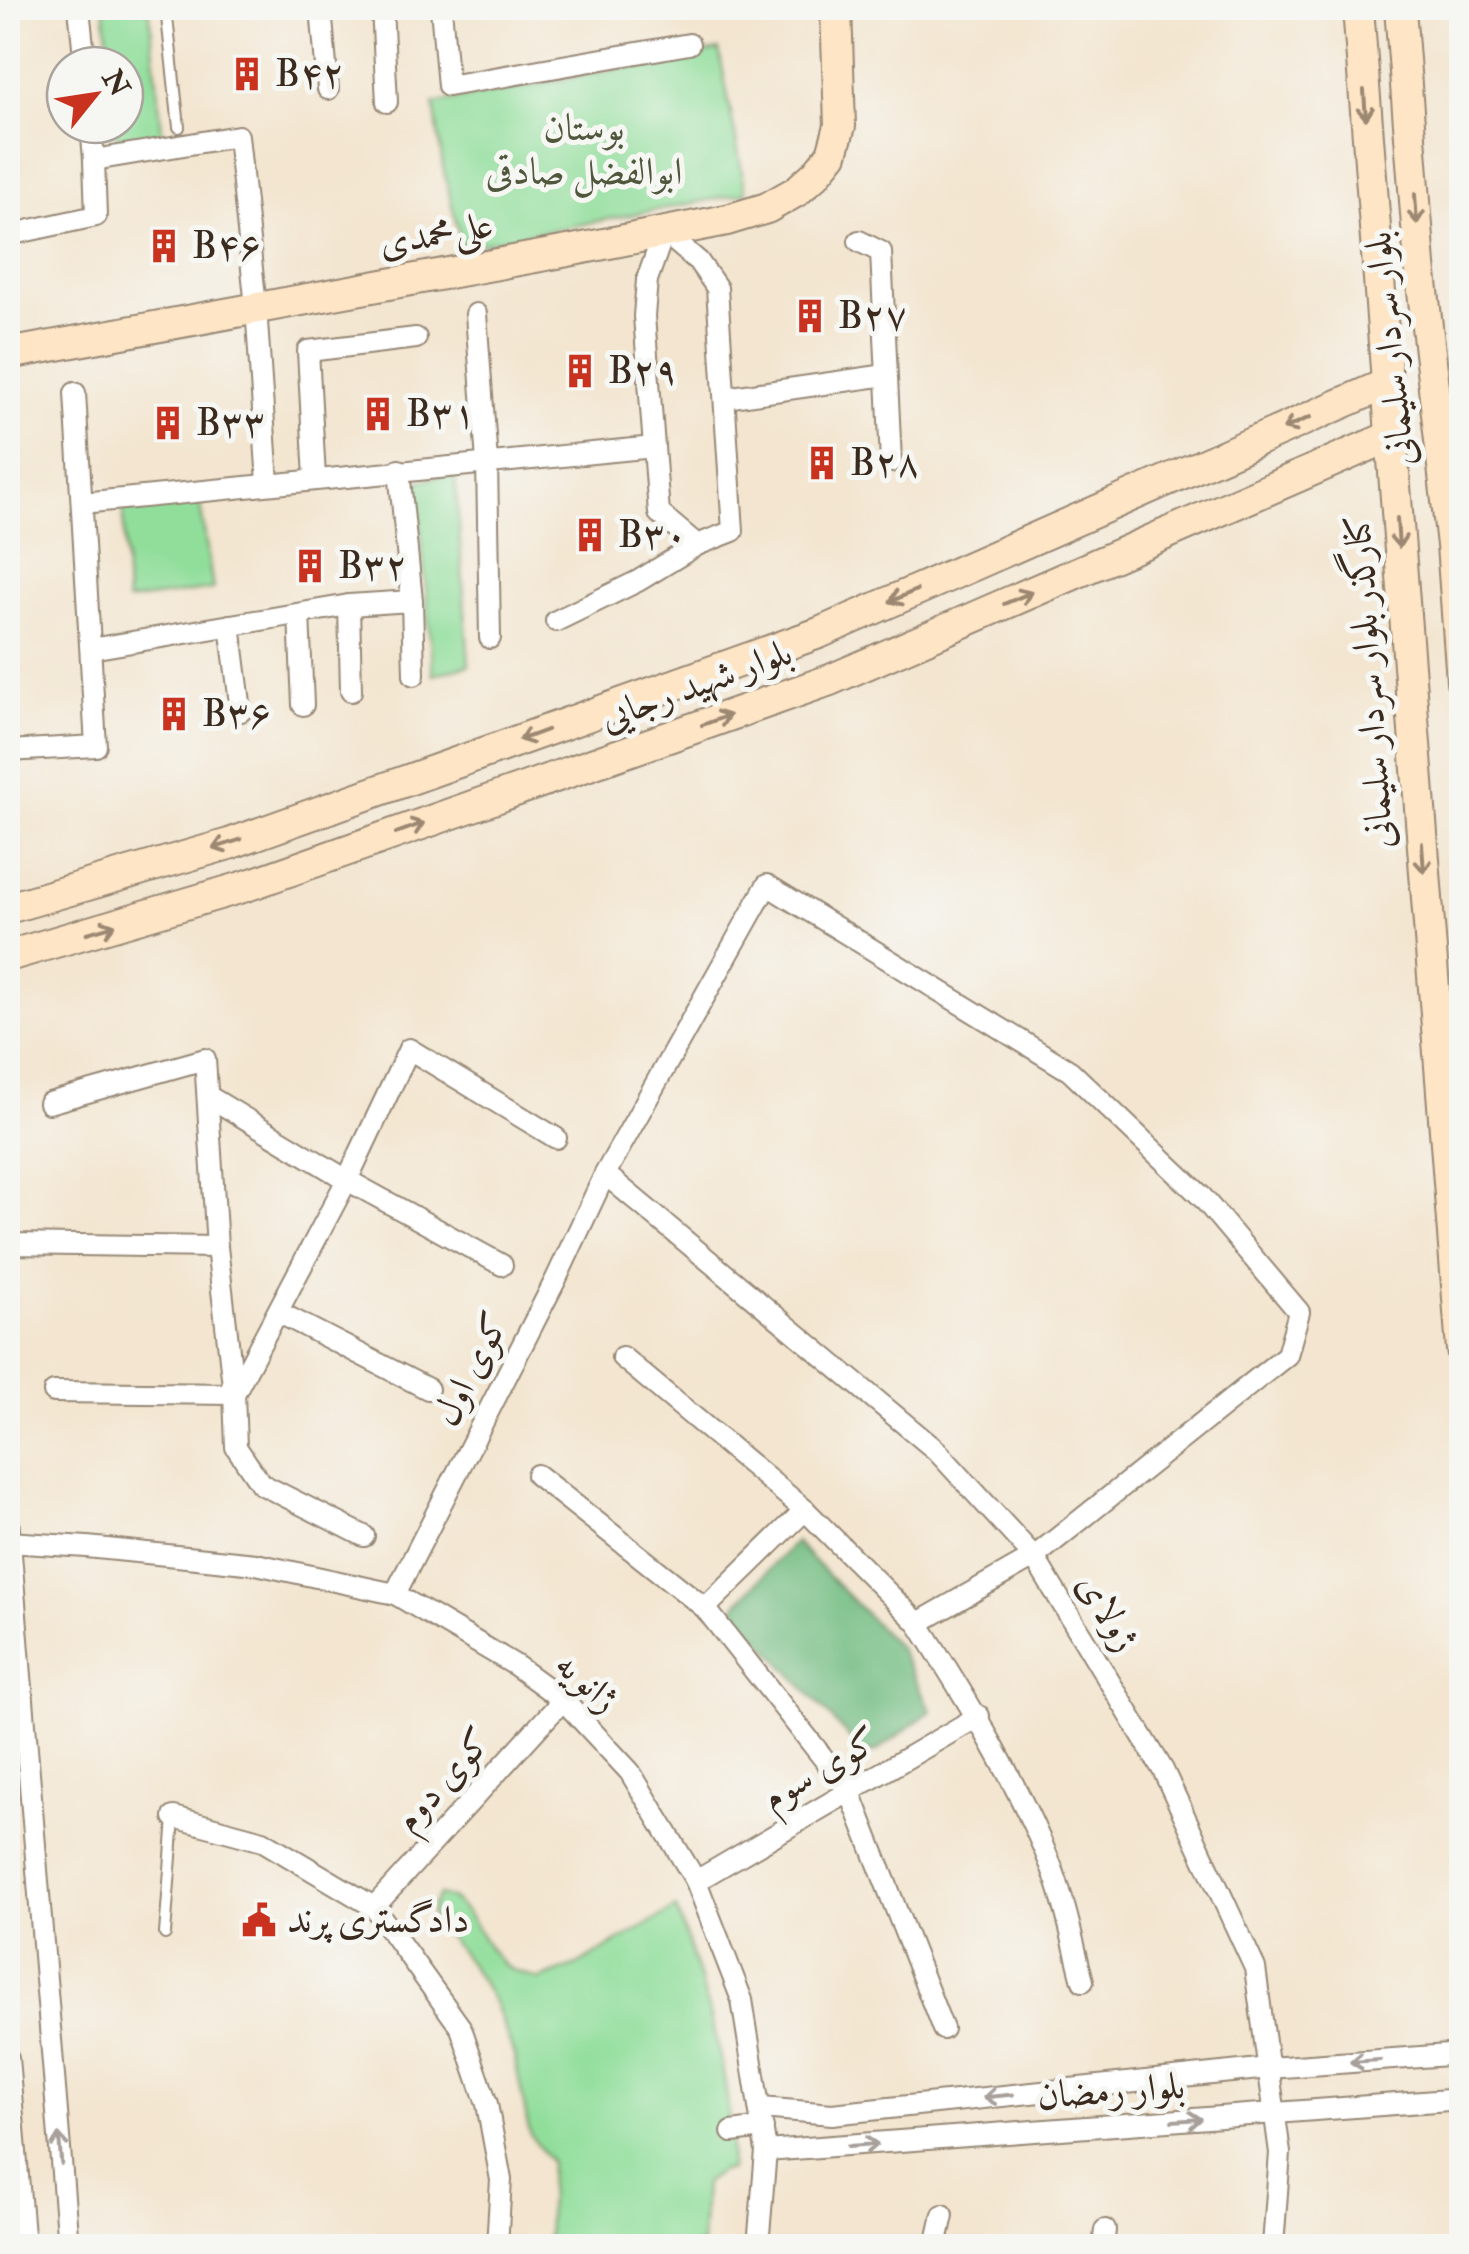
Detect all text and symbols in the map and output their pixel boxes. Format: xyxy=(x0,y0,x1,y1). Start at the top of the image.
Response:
north arrow xyxy=(45,45,145,145)
place label: B۴۲ xyxy=(275,50,344,98)
building icon: B۴۲ xyxy=(228,55,266,93)
text: N xyxy=(93,63,137,104)
one-way arrow xyxy=(1356,88,1375,120)
park label: بوستان ابوالفضل صادقی xyxy=(485,104,683,198)
one-way arrow xyxy=(1406,193,1425,225)
street label: علی‌محمدی xyxy=(375,200,497,271)
place label: B۴۶ xyxy=(192,222,261,270)
building icon: B۴۶ xyxy=(145,227,183,265)
street label: بلوار سردار سلیمانی xyxy=(1354,229,1426,469)
place label: B۲۷ xyxy=(838,292,907,340)
building icon: B۲۷ xyxy=(791,297,829,335)
place label: B۲۹ xyxy=(608,347,677,395)
building icon: B۲۹ xyxy=(561,352,599,390)
place label: B۳۱ xyxy=(406,390,475,438)
building icon: B۳۱ xyxy=(359,395,397,433)
place label: B۳۳ xyxy=(196,399,265,447)
building icon: B۳۳ xyxy=(149,404,187,442)
one-way arrow xyxy=(1282,415,1312,433)
place label: B۲۸ xyxy=(850,439,919,487)
building icon: B۲۸ xyxy=(803,444,841,482)
place label: B۳۰ xyxy=(618,511,687,559)
street label: کنارگذر بلوار سردار سلیمانی xyxy=(1329,514,1405,851)
building icon: B۳۰ xyxy=(571,516,609,554)
one-way arrow xyxy=(1389,517,1408,549)
place label: B۳۲ xyxy=(338,542,407,590)
building icon: B۳۲ xyxy=(291,547,329,585)
one-way arrow xyxy=(888,588,919,606)
one-way arrow xyxy=(1002,588,1033,606)
street label: بلوار شهید رجایی xyxy=(593,628,799,742)
place label: B۳۶ xyxy=(202,690,271,738)
building icon: B۳۶ xyxy=(155,695,193,733)
one-way arrow xyxy=(700,710,731,728)
one-way arrow xyxy=(519,727,550,745)
one-way arrow xyxy=(394,818,426,836)
one-way arrow xyxy=(212,837,243,855)
one-way arrow xyxy=(1414,841,1433,873)
one-way arrow xyxy=(85,919,116,937)
street label: کوی اول xyxy=(422,1304,520,1434)
street label: ژولای xyxy=(1066,1564,1150,1660)
street label: ژانویه xyxy=(545,1641,629,1723)
street label: کوی سوم xyxy=(753,1716,891,1828)
street label: کوی دوم xyxy=(383,1718,508,1848)
place label: دادگستری پرند xyxy=(287,1896,469,1944)
public building icon: دادگستری پرند xyxy=(240,1901,278,1939)
one-way arrow xyxy=(1350,2052,1382,2071)
street label: بلوار رمضان xyxy=(1035,2062,1187,2120)
one-way arrow xyxy=(982,2087,1014,2106)
one-way arrow xyxy=(1170,2110,1203,2129)
one-way arrow xyxy=(51,2134,70,2166)
one-way arrow xyxy=(846,2135,879,2154)

